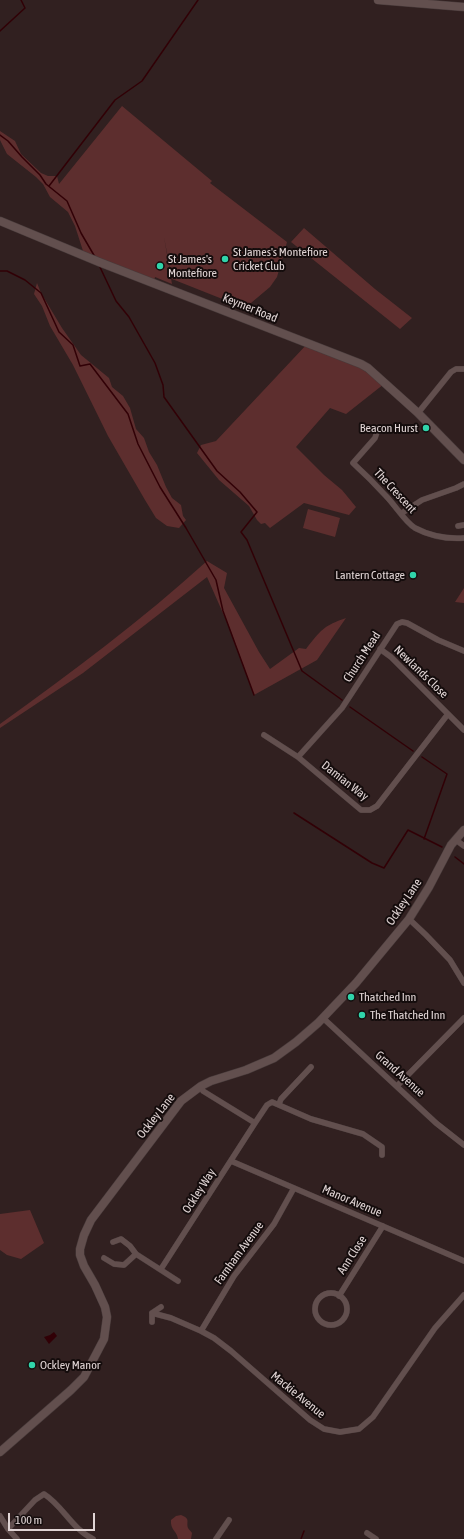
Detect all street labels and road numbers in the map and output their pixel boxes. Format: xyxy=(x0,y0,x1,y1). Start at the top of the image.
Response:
street label: Keymer Road xyxy=(220,290,280,326)
street label: The Crescent xyxy=(371,466,419,516)
street label: Church Mead xyxy=(340,629,384,685)
street label: Newlands Close xyxy=(391,643,451,701)
street label: Damian Way xyxy=(319,758,371,804)
street label: Ockley Lane xyxy=(383,876,425,928)
street label: Grand Avenue xyxy=(372,1048,428,1100)
street label: Ockley Lane xyxy=(134,1091,178,1141)
street label: Ockley Way xyxy=(179,1166,219,1216)
street label: Manor Avenue xyxy=(320,1182,384,1220)
street label: Farnham Avenue xyxy=(211,1219,267,1287)
street label: Ann Close xyxy=(334,1233,370,1277)
street label: Mackie Avenue xyxy=(268,1369,328,1421)

